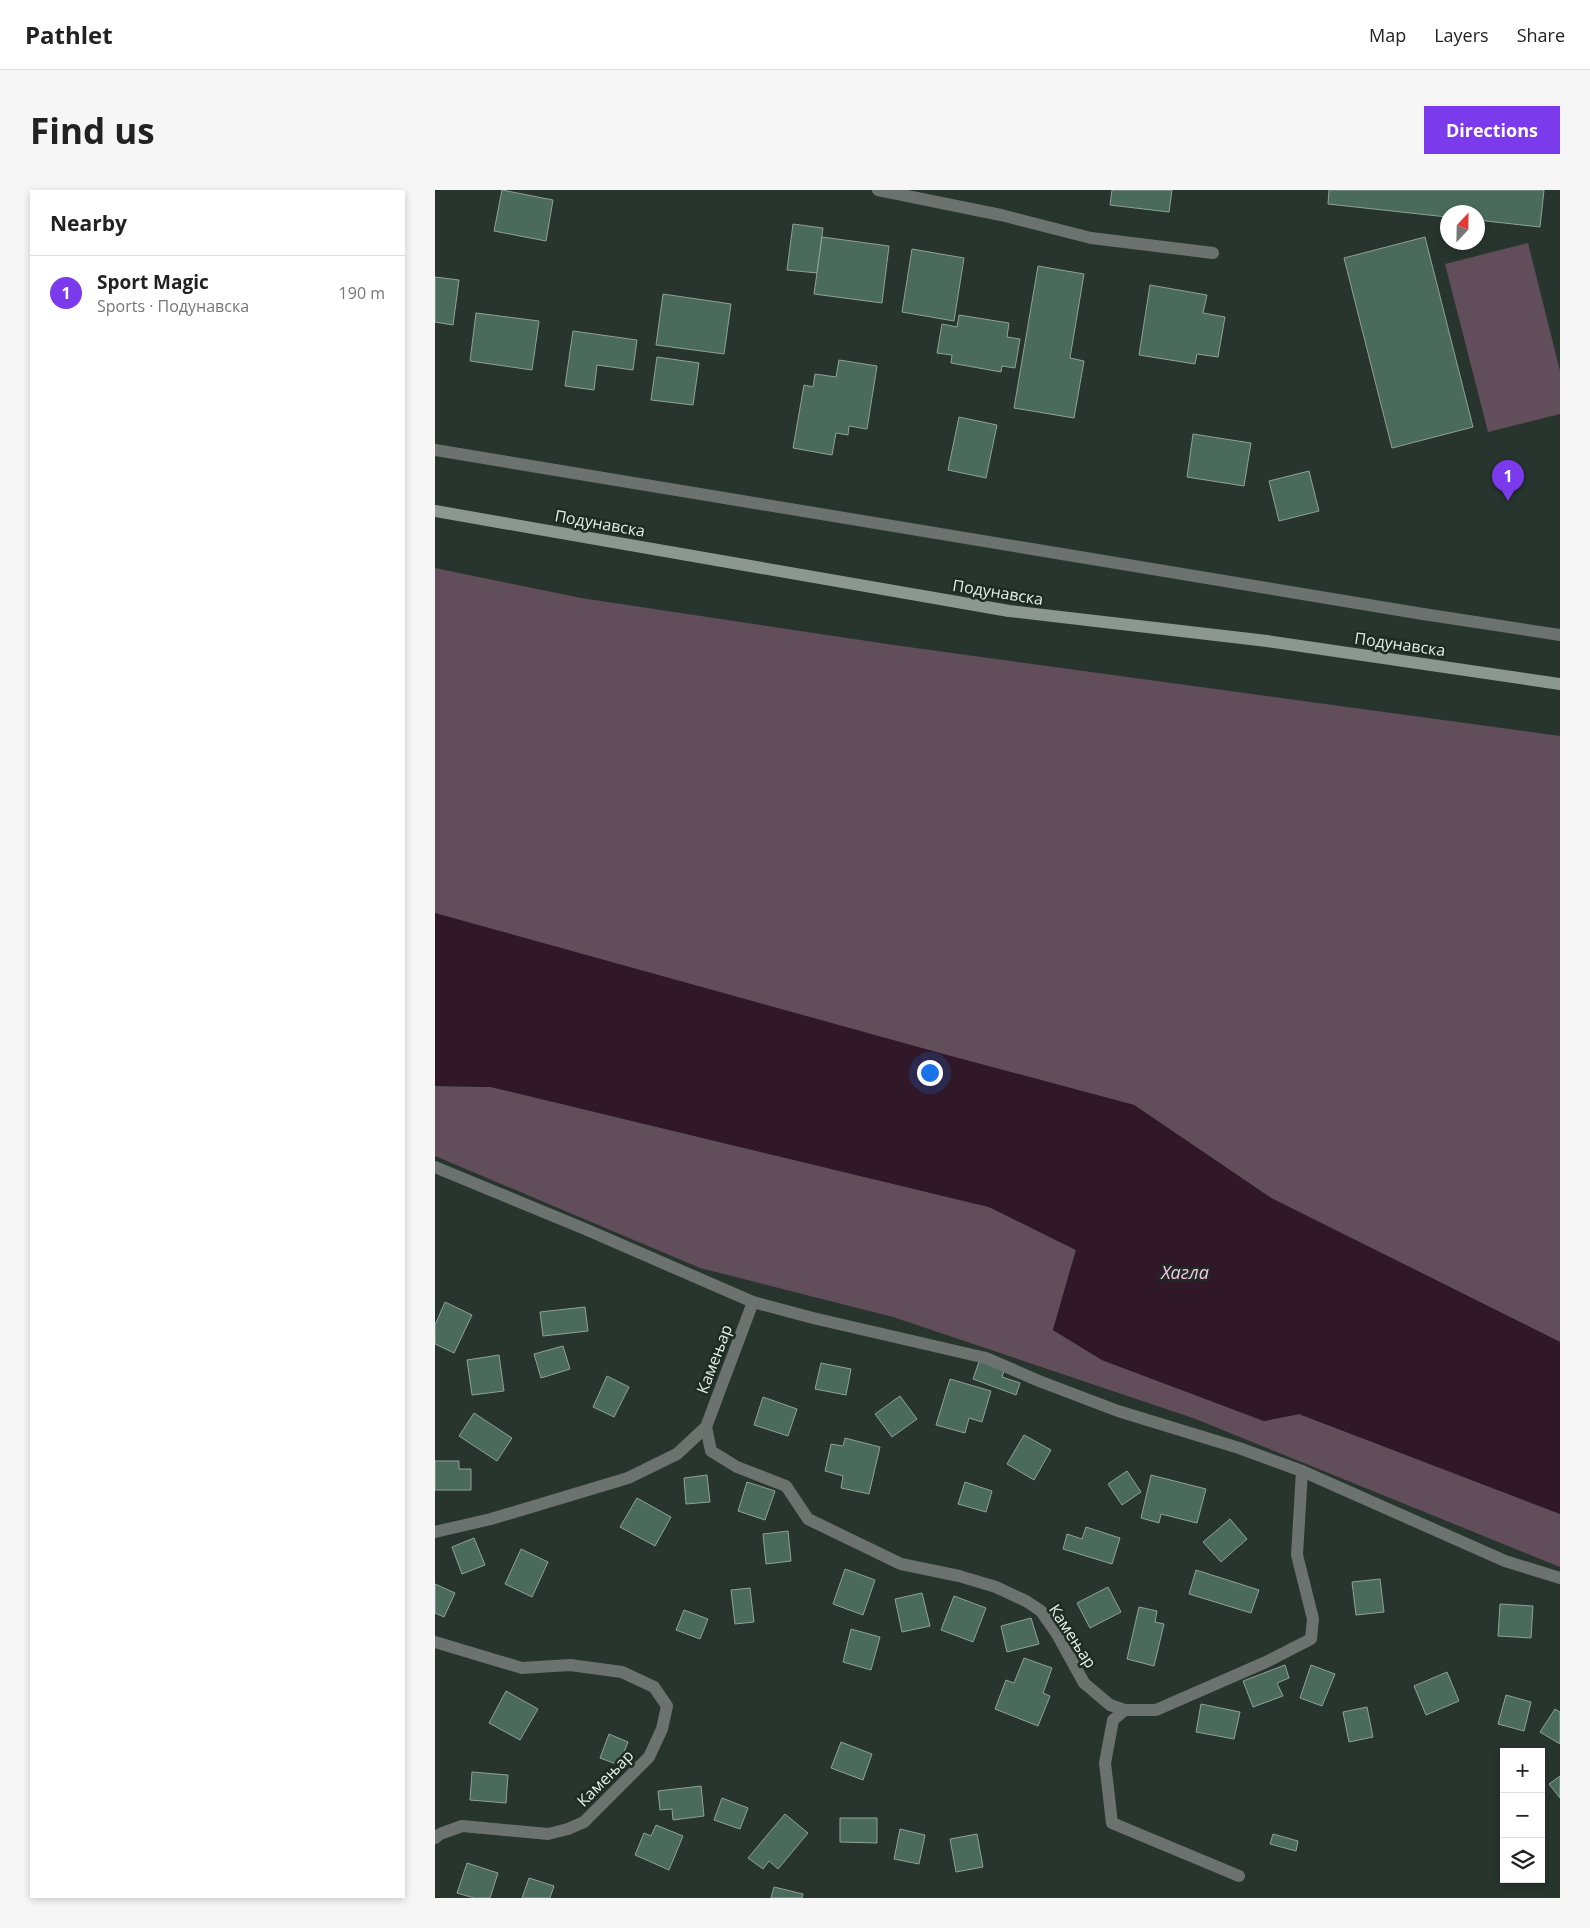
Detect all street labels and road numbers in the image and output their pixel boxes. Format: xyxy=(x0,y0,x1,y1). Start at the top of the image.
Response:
street label: Подунавска xyxy=(553,504,647,542)
street label: Подунавска xyxy=(951,574,1045,610)
street label: Подунавска xyxy=(1353,627,1447,661)
street label: Камењар xyxy=(691,1321,737,1397)
street label: Камењар xyxy=(1044,1600,1102,1672)
street label: Камењар xyxy=(572,1745,638,1811)

